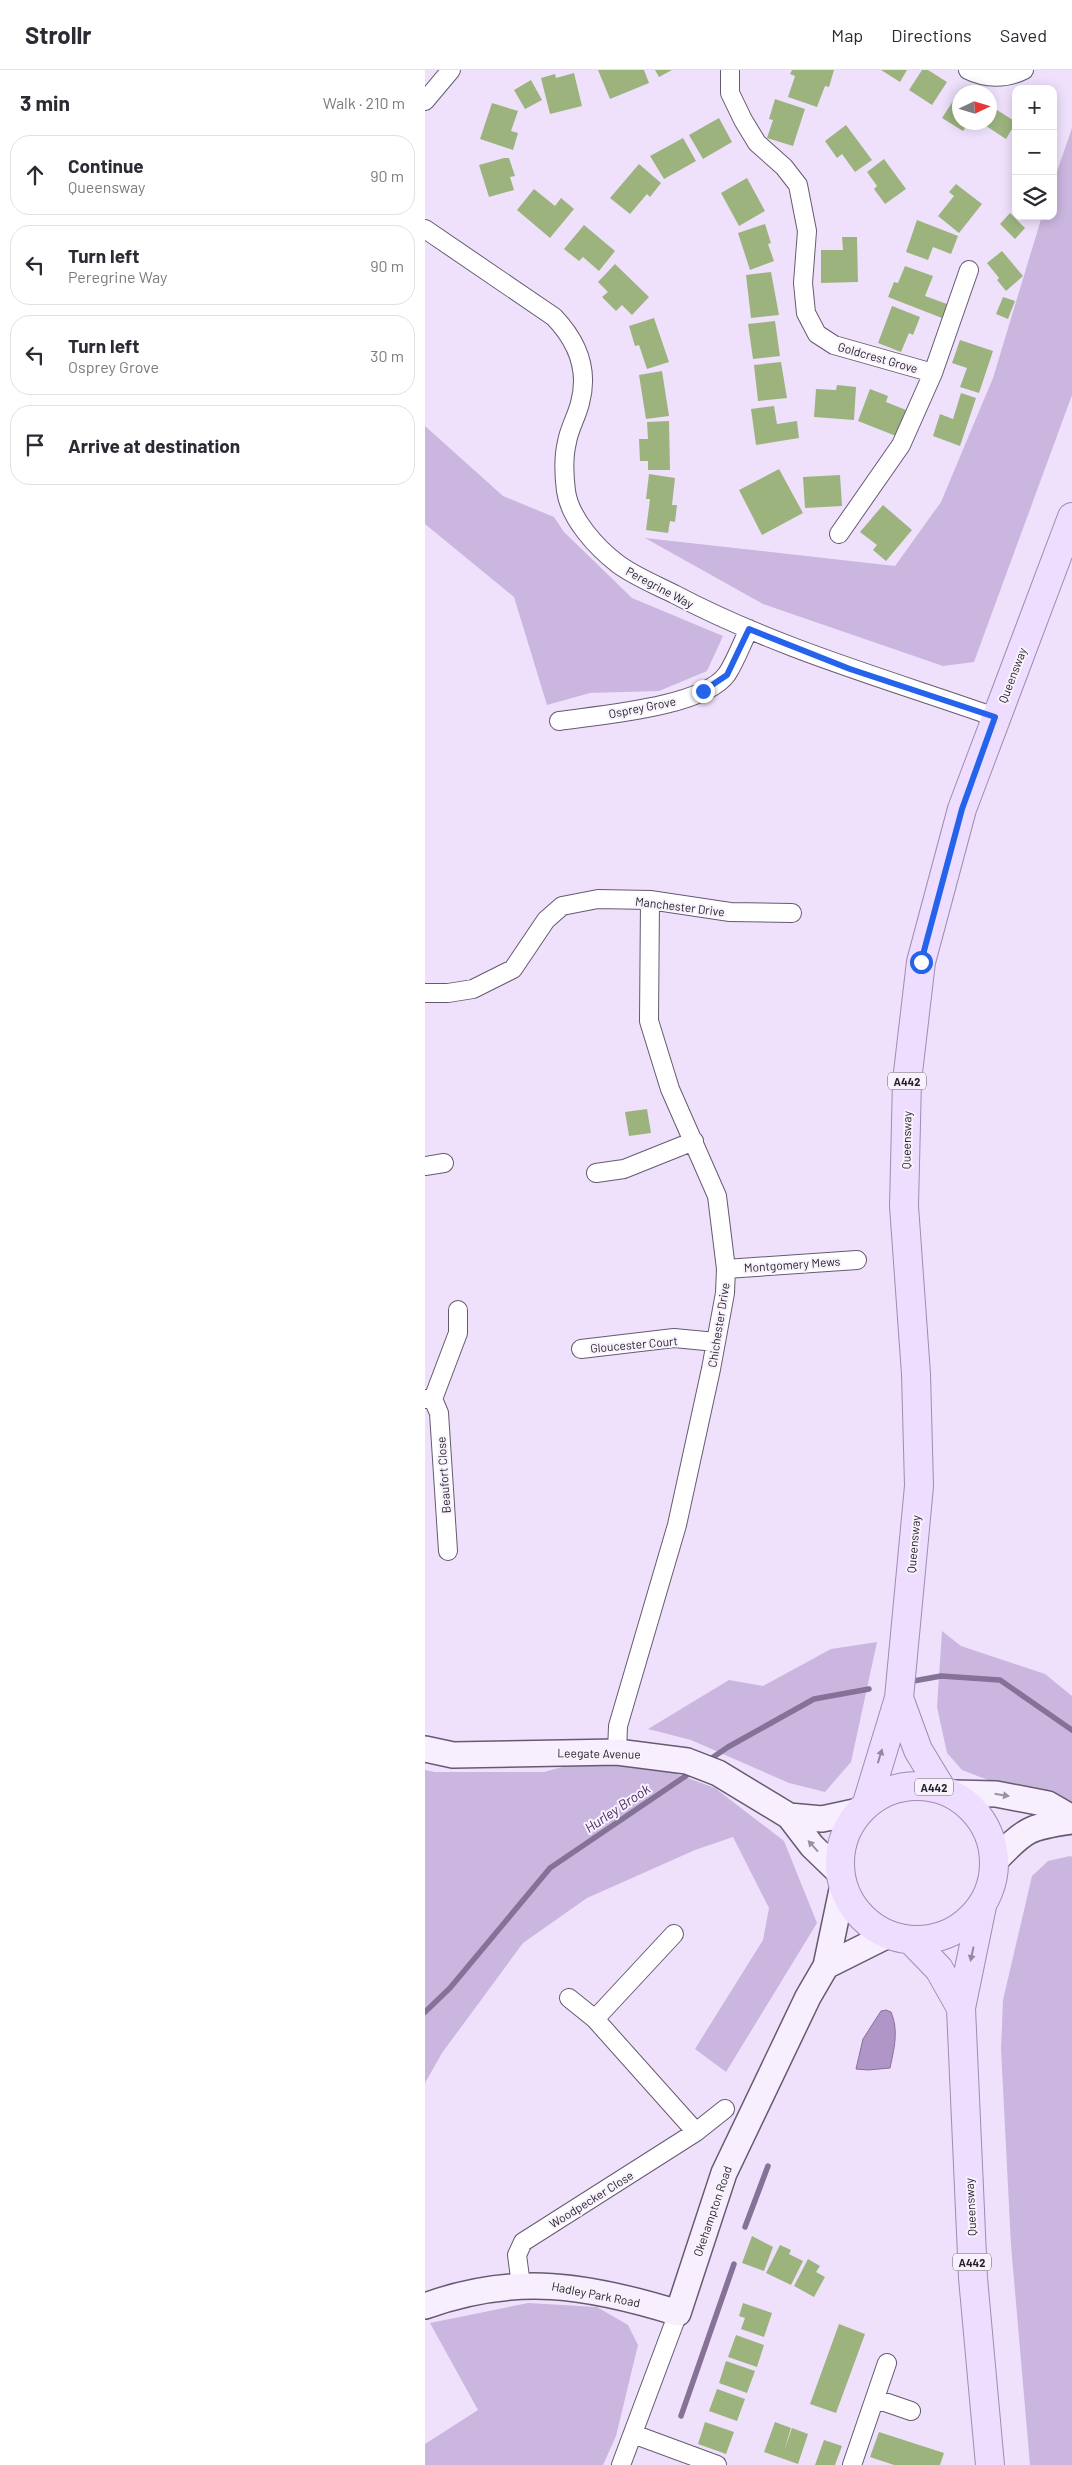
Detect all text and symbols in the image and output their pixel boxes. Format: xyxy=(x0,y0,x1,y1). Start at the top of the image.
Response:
text: Strollr xyxy=(25,20,92,49)
text: Map xyxy=(831,24,863,46)
text: Directions xyxy=(891,24,972,46)
text: Saved xyxy=(1000,24,1047,46)
north arrow xyxy=(952,85,997,130)
map controls xyxy=(1012,85,1057,220)
button: + xyxy=(1012,85,1057,130)
text: 3 min xyxy=(20,90,70,115)
text: Walk · 210 m xyxy=(323,93,405,112)
button: − xyxy=(1012,130,1057,175)
text: Continue xyxy=(68,154,144,177)
icon: ahead xyxy=(21,161,49,189)
text: 90 m xyxy=(370,166,404,185)
button: layers xyxy=(1012,175,1057,220)
text: Queensway xyxy=(68,177,146,196)
text: Turn left xyxy=(68,244,139,267)
icon: left xyxy=(21,251,49,279)
text: 90 m xyxy=(370,256,404,275)
text: Peregrine Way xyxy=(68,267,167,286)
text: Turn left xyxy=(68,334,139,357)
street label: Goldcrest Grove xyxy=(836,339,920,375)
icon: left xyxy=(21,341,49,369)
text: 30 m xyxy=(370,346,404,365)
text: Osprey Grove xyxy=(68,357,159,376)
icon: arrive xyxy=(21,431,49,459)
text: Arrive at destination xyxy=(68,434,240,457)
street label: Peregrine Way xyxy=(624,563,697,611)
street label: Queensway xyxy=(995,645,1029,705)
route end xyxy=(692,680,715,703)
street label: Osprey Grove xyxy=(607,694,677,720)
street label: Manchester Drive xyxy=(635,894,725,918)
route start xyxy=(910,951,933,974)
road number: A442 xyxy=(888,1072,926,1089)
street label: Queensway xyxy=(898,1110,914,1169)
street label: Montgomery Mews xyxy=(743,1254,841,1274)
street label: Chichester Drive xyxy=(704,1282,732,1368)
street label: Gloucester Court xyxy=(590,1333,678,1355)
street label: Beaufort Close xyxy=(433,1436,453,1514)
street label: Queensway xyxy=(903,1514,923,1574)
street label: Leegate Avenue xyxy=(557,1745,641,1761)
one-way arrow xyxy=(877,1748,885,1763)
road number: A442 xyxy=(915,1778,953,1795)
water label: Hurley Brook xyxy=(581,1780,653,1836)
one-way arrow xyxy=(994,1792,1010,1800)
one-way arrow xyxy=(807,1841,819,1853)
one-way arrow xyxy=(968,1946,976,1961)
street label: Okehampton Road xyxy=(690,2164,734,2258)
street label: Woodpecker Close xyxy=(546,2168,636,2230)
street label: Queensway xyxy=(961,2177,979,2236)
road number: A442 xyxy=(953,2254,991,2270)
street label: Hadley Park Road xyxy=(550,2279,642,2309)

